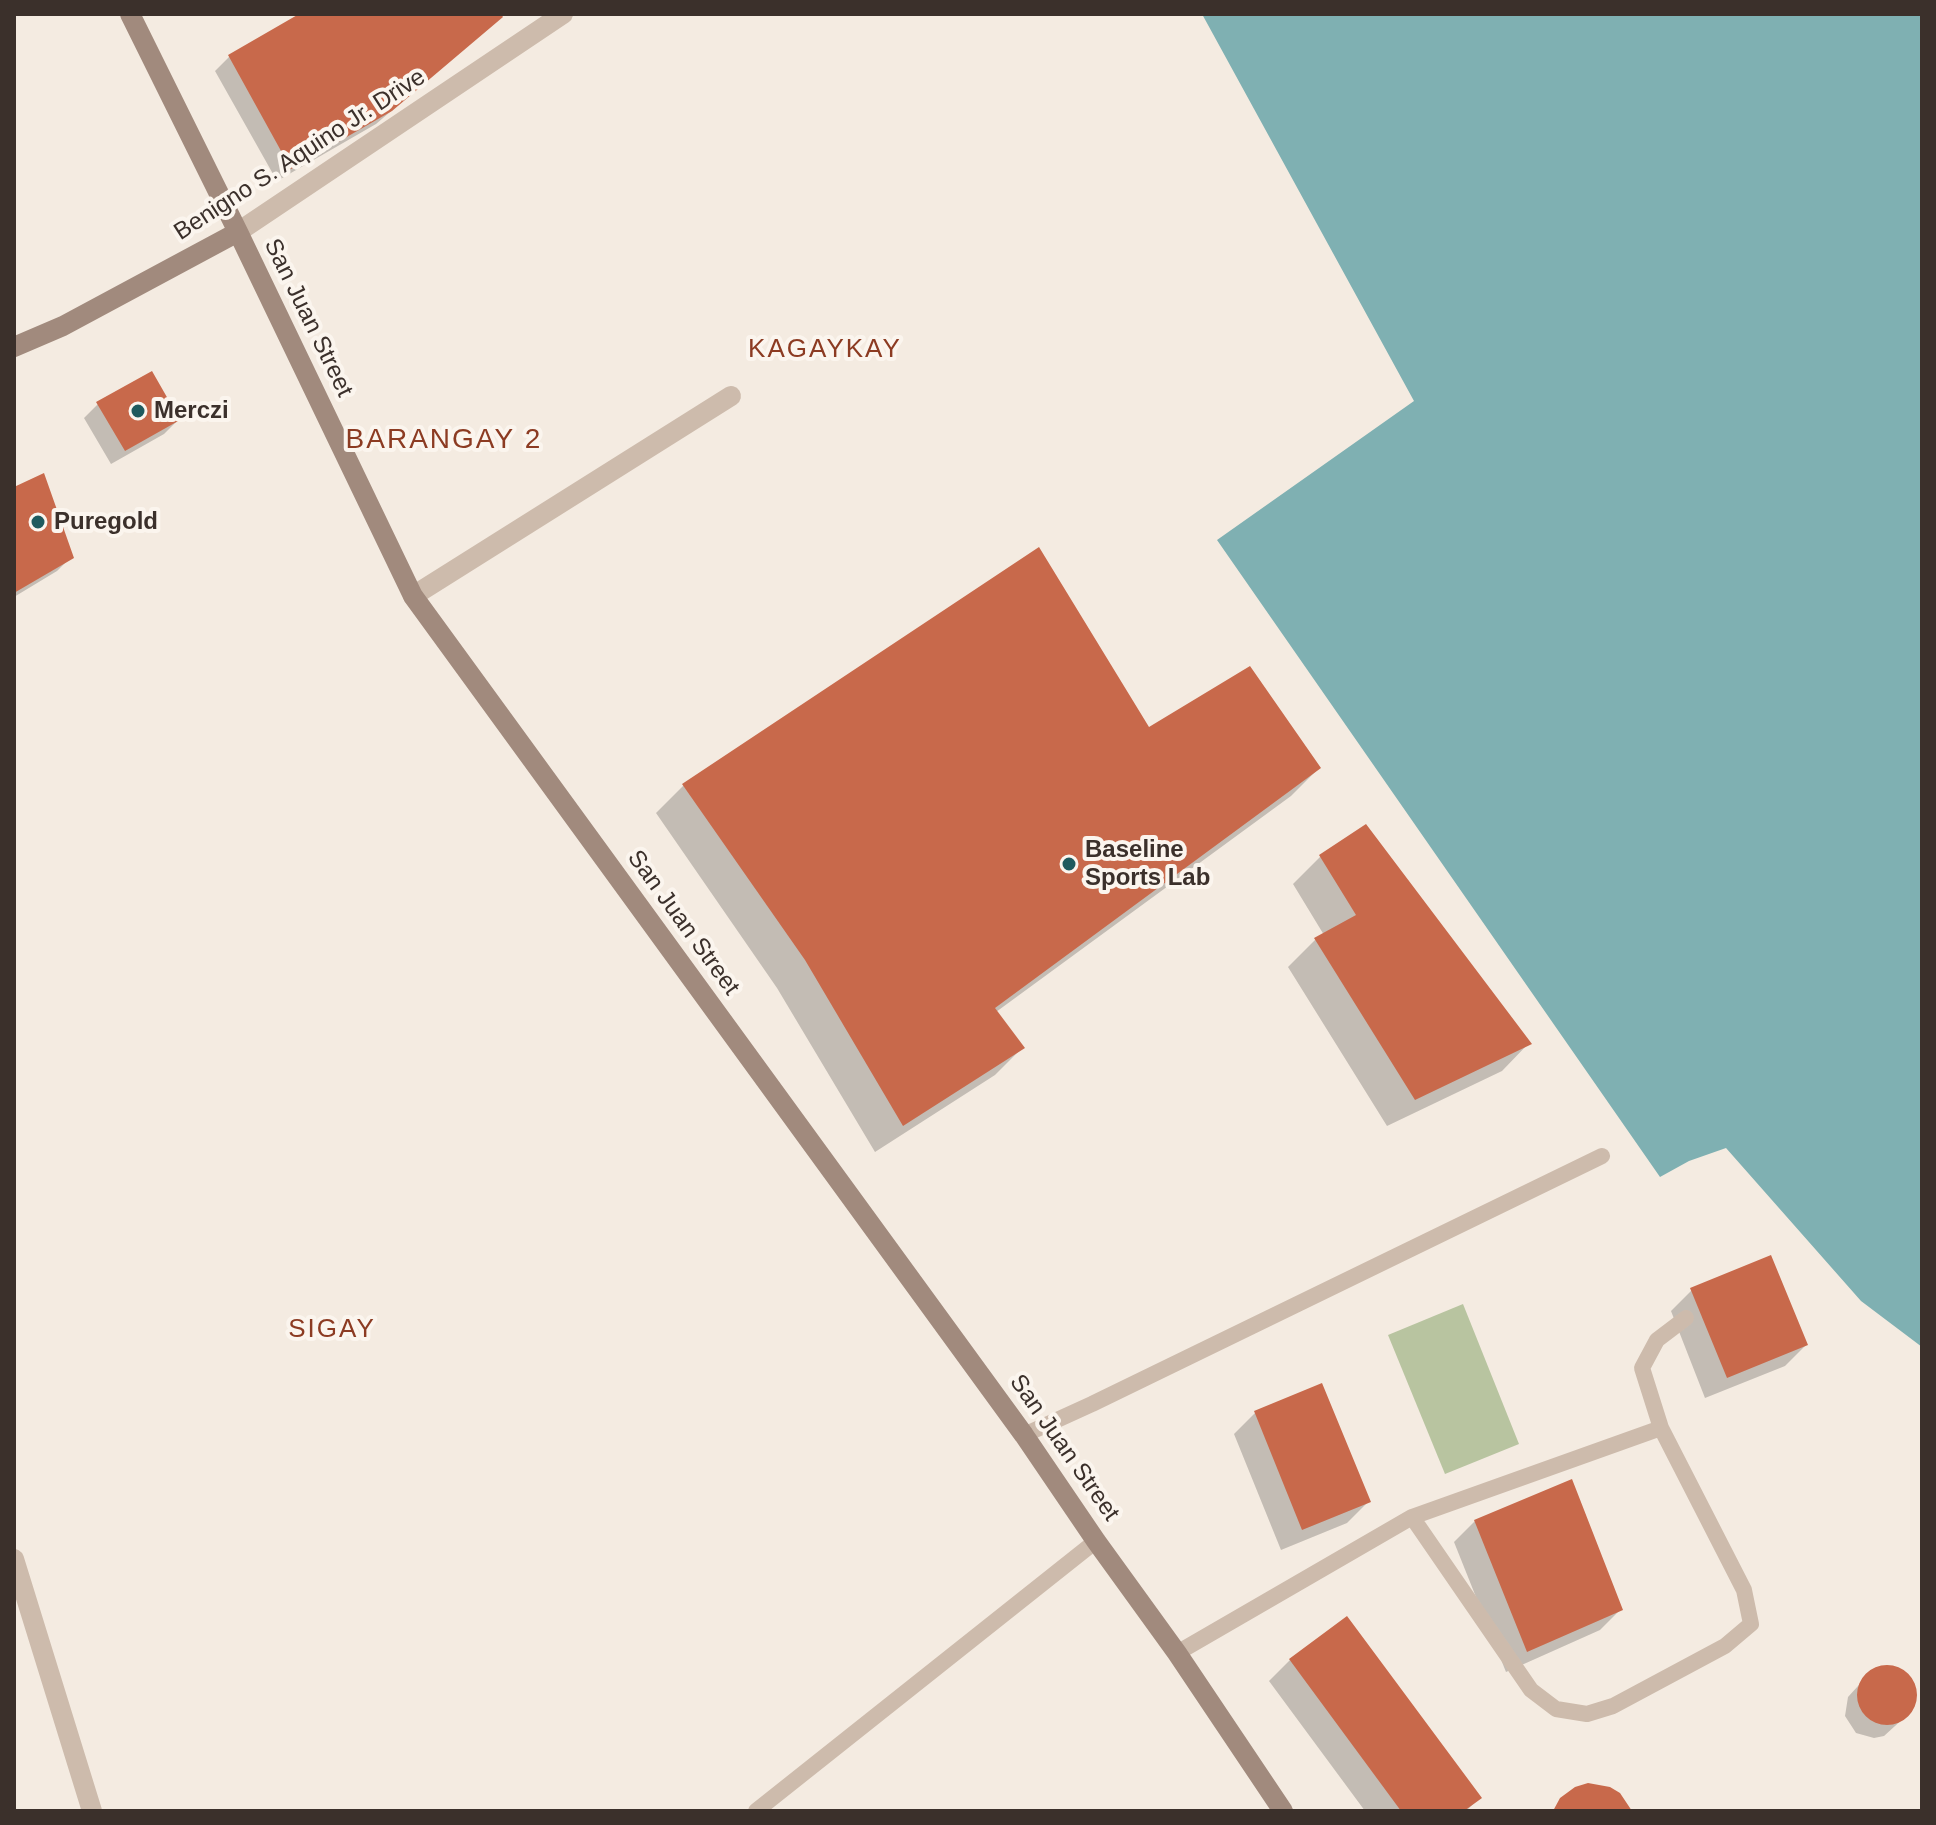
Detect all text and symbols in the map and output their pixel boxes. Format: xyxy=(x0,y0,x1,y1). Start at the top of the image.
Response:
street label: Benigno S. Aquino Jr. Drive xyxy=(169,63,431,247)
street label: San Juan Street xyxy=(257,234,359,402)
district label: KAGAYKAY xyxy=(748,334,902,366)
place label: Merczi xyxy=(154,397,229,425)
marker: Merczi xyxy=(129,402,147,420)
district label: BARANGAY 2 xyxy=(346,423,542,457)
place label: Puregold xyxy=(54,508,158,536)
marker: Puregold xyxy=(29,513,47,531)
place label: Baseline Sports Lab xyxy=(1085,836,1210,892)
street label: San Juan Street xyxy=(621,845,745,1001)
marker: Baseline Sports Lab xyxy=(1060,855,1078,873)
district label: SIGAY xyxy=(288,1314,376,1346)
street label: San Juan Street xyxy=(1003,1369,1125,1527)

